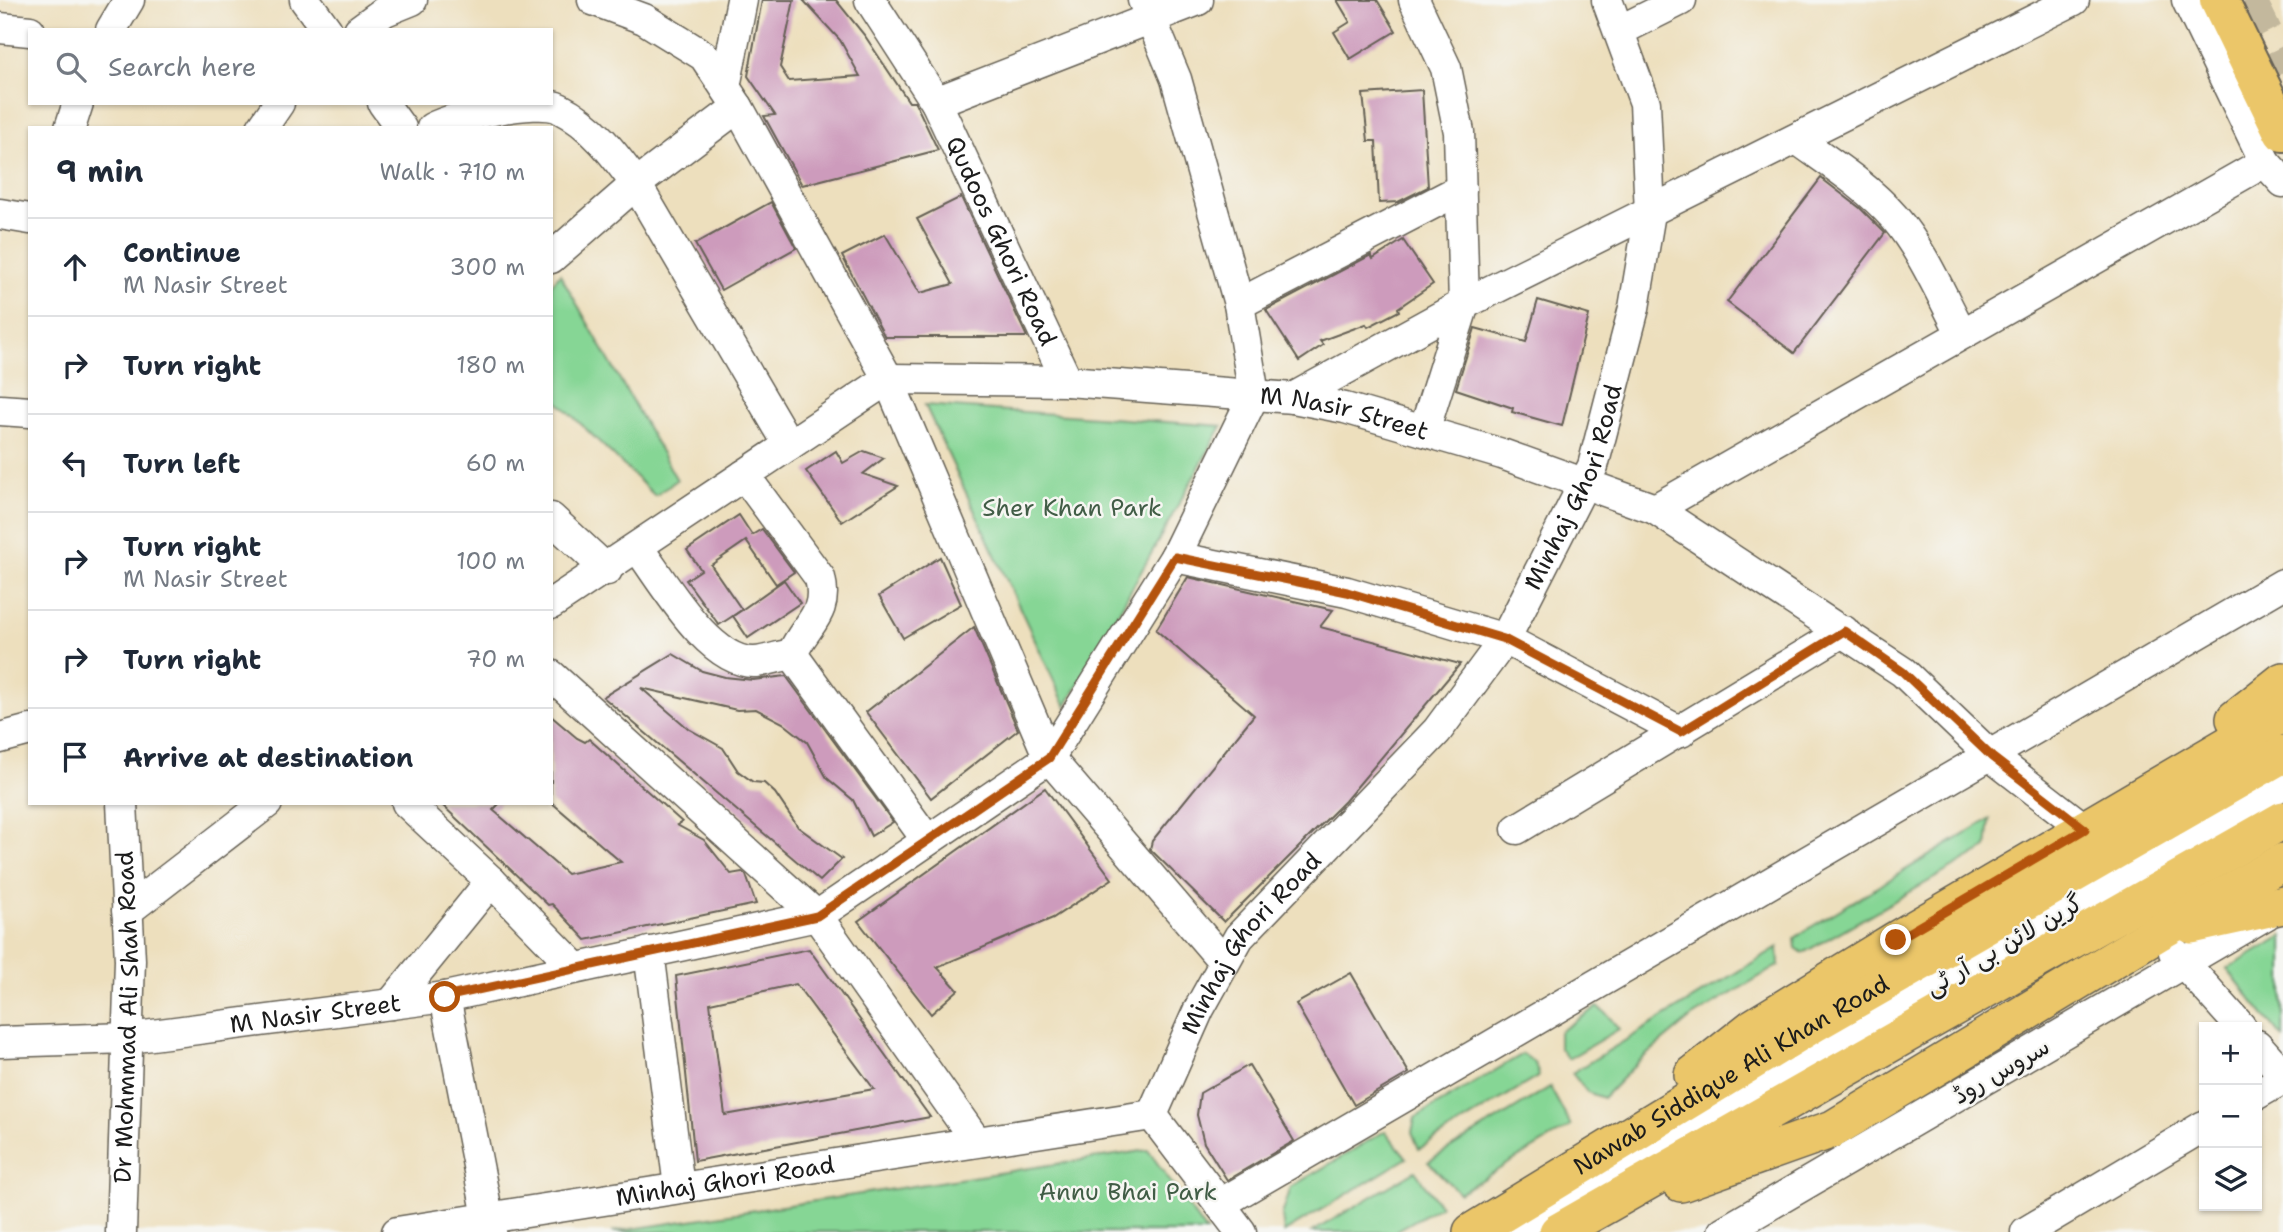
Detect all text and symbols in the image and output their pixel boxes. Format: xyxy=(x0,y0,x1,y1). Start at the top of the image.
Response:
search box xyxy=(28,28,553,105)
icon: search xyxy=(52,48,90,86)
text: Search here xyxy=(108,49,257,84)
street label: Qudoos Ghori Road xyxy=(938,131,1064,351)
text: 9 min xyxy=(56,151,143,192)
text: Walk · 710 m xyxy=(380,157,525,187)
text: Continue xyxy=(123,235,241,270)
icon: ahead xyxy=(56,248,94,286)
text: 300 m xyxy=(450,252,525,282)
text: M Nasir Street xyxy=(123,270,288,300)
icon: right xyxy=(56,346,94,384)
text: Turn right xyxy=(123,348,261,383)
text: 180 m xyxy=(456,350,525,380)
street label: M Nasir Street xyxy=(1259,380,1432,448)
street label: Minhaj Ghori Road xyxy=(1517,381,1630,595)
icon: left xyxy=(56,444,94,482)
text: Turn left xyxy=(123,446,240,481)
text: 60 m xyxy=(466,448,525,478)
park label: Sher Khan Park xyxy=(982,492,1162,524)
text: Turn right xyxy=(123,529,261,564)
icon: right xyxy=(56,542,94,580)
text: 100 m xyxy=(456,546,525,576)
text: M Nasir Street xyxy=(123,564,288,594)
icon: right xyxy=(56,640,94,678)
text: Turn right xyxy=(123,642,261,677)
text: 70 m xyxy=(466,644,525,674)
icon: arrive xyxy=(56,738,94,776)
text: Arrive at destination xyxy=(123,740,413,775)
street label: Minhaj Ghori Road xyxy=(1174,845,1328,1040)
street label: Dr Mohmmad Ali Shah Road xyxy=(107,850,146,1184)
street label: گرین لائن بی آر ٹی xyxy=(1919,887,2089,1003)
route end xyxy=(1880,924,1911,955)
street label: Nawab Siddique Ali Khan Road xyxy=(1567,968,1895,1182)
route start xyxy=(429,981,460,1012)
street label: M Nasir Street xyxy=(228,987,403,1041)
map controls xyxy=(2199,1022,2262,1211)
button: + xyxy=(2199,1022,2262,1085)
street label: سروس روڈ xyxy=(1947,1030,2055,1112)
button: − xyxy=(2199,1085,2262,1148)
street label: Minhaj Ghori Road xyxy=(613,1148,837,1214)
button: layers xyxy=(2199,1148,2262,1211)
park label: Annu Bhai Park xyxy=(1039,1176,1217,1208)

